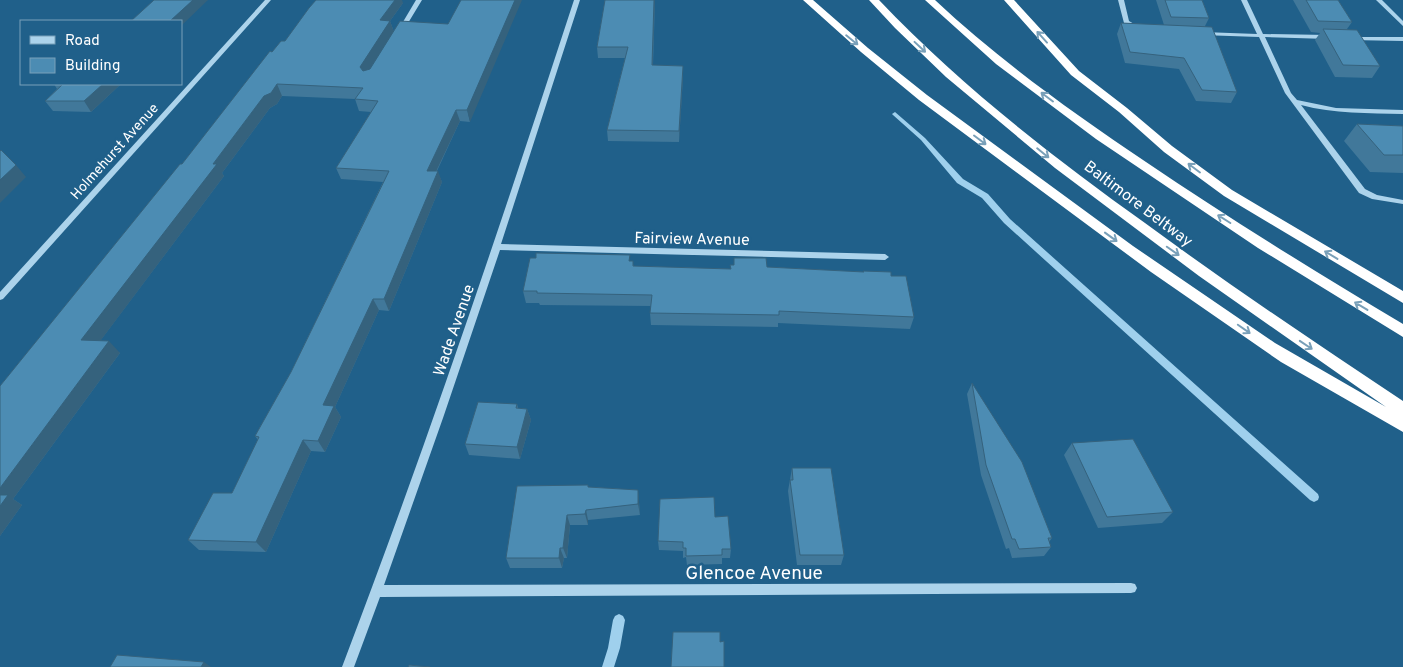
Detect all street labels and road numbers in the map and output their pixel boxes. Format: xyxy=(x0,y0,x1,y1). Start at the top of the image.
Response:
street label: Holmehurst Avenue xyxy=(68,100,163,204)
street label: Baltimore Beltway xyxy=(1079,157,1196,252)
street label: Fairview Avenue xyxy=(634,229,750,251)
street label: Wade Avenue xyxy=(430,282,480,379)
street label: Glencoe Avenue xyxy=(685,562,823,586)

